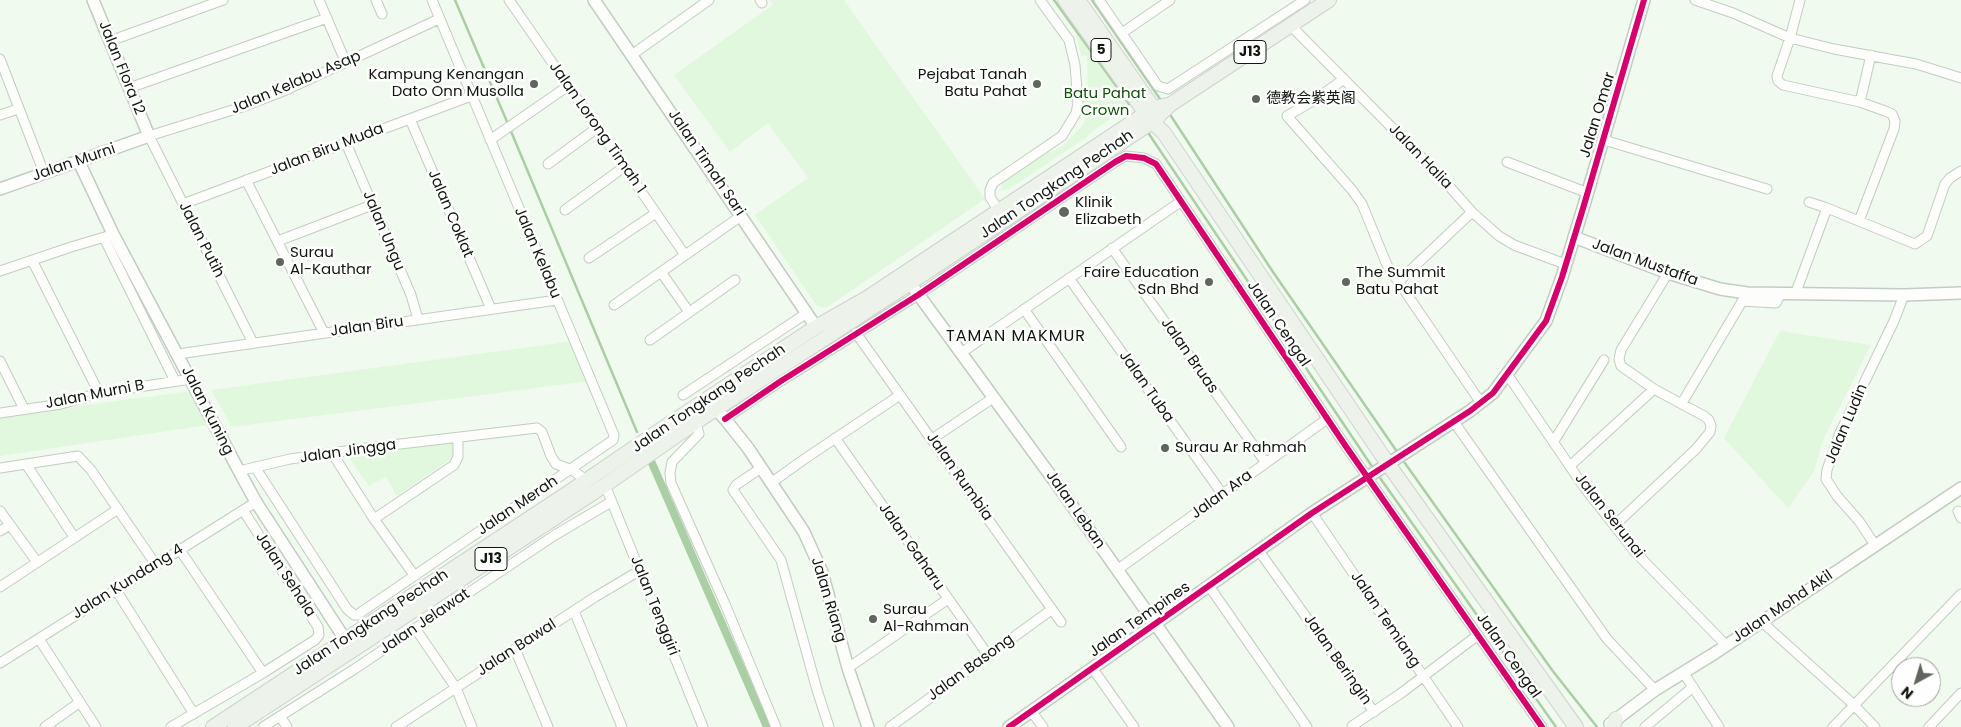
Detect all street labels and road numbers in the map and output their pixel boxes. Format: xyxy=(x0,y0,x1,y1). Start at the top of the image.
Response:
street label: Jalan Flora 12 xyxy=(94,18,148,118)
road number: 5 xyxy=(1091,38,1111,62)
road number: J13 xyxy=(1234,41,1266,64)
street label: Jalan Kelabu Asap xyxy=(228,47,364,119)
street label: Jalan Lorong Timah 1 xyxy=(545,59,649,197)
street label: Jalan Omar xyxy=(1576,70,1620,160)
street label: Jalan Timah Sari xyxy=(664,106,748,220)
street label: Jalan Biru Muda xyxy=(268,120,386,180)
street label: Jalan Halia xyxy=(1385,121,1455,193)
street label: Jalan Tongkang Pechah xyxy=(977,127,1137,243)
street label: Jalan Murni xyxy=(30,140,118,186)
street label: Jalan Coklat xyxy=(423,167,477,261)
street label: Jalan Ungu xyxy=(358,188,408,274)
street label: Jalan Putih xyxy=(174,199,228,281)
street label: Jalan Kelabu xyxy=(510,205,564,301)
street label: Jalan Mustaffa xyxy=(1590,235,1700,291)
street label: Jalan Cengal xyxy=(1243,278,1313,370)
street label: Jalan Biru xyxy=(329,313,405,341)
street label: Jalan Bruas xyxy=(1156,315,1222,397)
street label: Jalan Tongkang Pechah xyxy=(629,341,789,457)
street label: Jalan Tuba xyxy=(1115,348,1177,426)
street label: Jalan Kuning xyxy=(177,364,237,458)
street label: Jalan Murni B xyxy=(44,377,146,413)
street label: Jalan Ludin xyxy=(1822,381,1872,467)
street label: Jalan Rumbia xyxy=(922,429,996,525)
street label: Jalan Jingga xyxy=(299,436,397,468)
street label: Jalan Leban xyxy=(1041,467,1109,553)
street label: Jalan Ara xyxy=(1188,467,1256,523)
street label: Jalan Serunai xyxy=(1570,470,1648,562)
street label: Jalan Merah xyxy=(474,473,562,539)
street label: Jalan Gaharu xyxy=(874,500,948,594)
street label: Jalan Sehala xyxy=(251,529,319,621)
street label: Jalan Kundang 4 xyxy=(69,541,187,623)
road number: J13 xyxy=(475,548,507,570)
street label: Jalan Tenggiri xyxy=(626,554,682,658)
street label: Jalan Riang xyxy=(806,555,850,645)
street label: Jalan Tongkang Pechah xyxy=(290,566,452,680)
street label: Jalan Mohd Akil xyxy=(1729,567,1837,647)
street label: Jalan Temiang xyxy=(1346,569,1424,671)
street label: Jalan Tempines xyxy=(1086,579,1194,661)
street label: Jalan Jelawat xyxy=(377,585,473,659)
street label: Jalan Cengal xyxy=(1472,610,1544,702)
street label: Jalan Beringin xyxy=(1299,611,1375,709)
street label: Jalan Bawal xyxy=(474,616,560,680)
street label: Jalan Basong xyxy=(924,631,1018,705)

